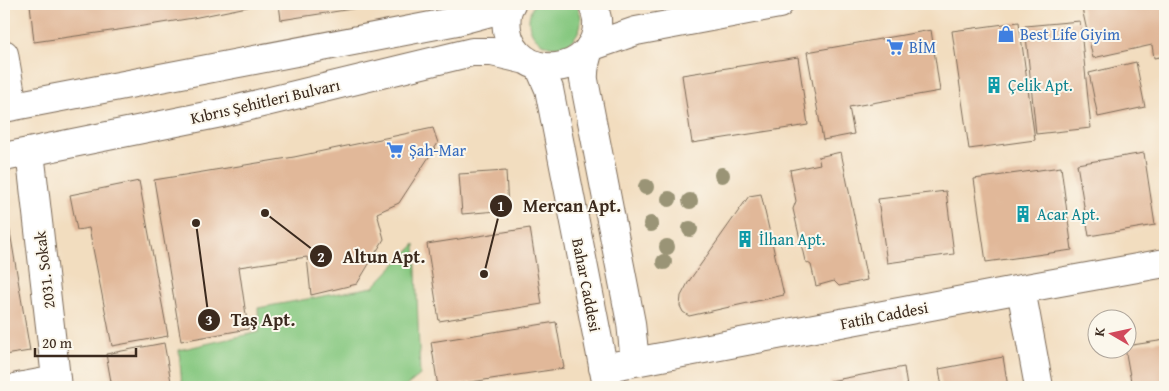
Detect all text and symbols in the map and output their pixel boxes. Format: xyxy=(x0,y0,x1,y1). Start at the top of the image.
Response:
place label: Best Life Giyim xyxy=(1020,22,1120,46)
shop icon: Best Life Giyim xyxy=(996,24,1016,44)
place label: BİM xyxy=(909,35,936,59)
supermarket icon: BİM xyxy=(885,37,905,57)
street label: Kıbrıs Şehitleri Bulvarı xyxy=(188,72,343,130)
place label: Çelik Apt. xyxy=(1008,73,1073,97)
building icon: Çelik Apt. xyxy=(984,75,1004,95)
place label: Şah-Mar xyxy=(409,138,467,162)
supermarket icon: Şah-Mar xyxy=(385,140,405,160)
callout: Mercan Apt. xyxy=(488,189,631,222)
text: Mercan Apt. xyxy=(523,192,621,219)
text: 1 xyxy=(497,195,505,216)
place label: Acar Apt. xyxy=(1037,202,1099,226)
building icon: Acar Apt. xyxy=(1013,204,1033,224)
place label: İlhan Apt. xyxy=(759,227,825,251)
street label: 2031. Sokak xyxy=(27,229,61,310)
building icon: İlhan Apt. xyxy=(735,229,755,249)
street label: Bahar Caddesi xyxy=(566,236,608,334)
callout: Altun Apt. xyxy=(308,240,436,273)
text: Altun Apt. xyxy=(343,243,425,270)
text: 2 xyxy=(317,246,325,267)
street label: Fatih Caddesi xyxy=(838,295,931,335)
callout: Taş Apt. xyxy=(196,303,306,336)
text: Taş Apt. xyxy=(231,306,295,333)
north arrow xyxy=(1086,308,1136,358)
text: 3 xyxy=(205,309,213,330)
scale bar xyxy=(35,326,136,358)
text: K xyxy=(1089,326,1110,338)
text: 20 m xyxy=(42,332,73,353)

